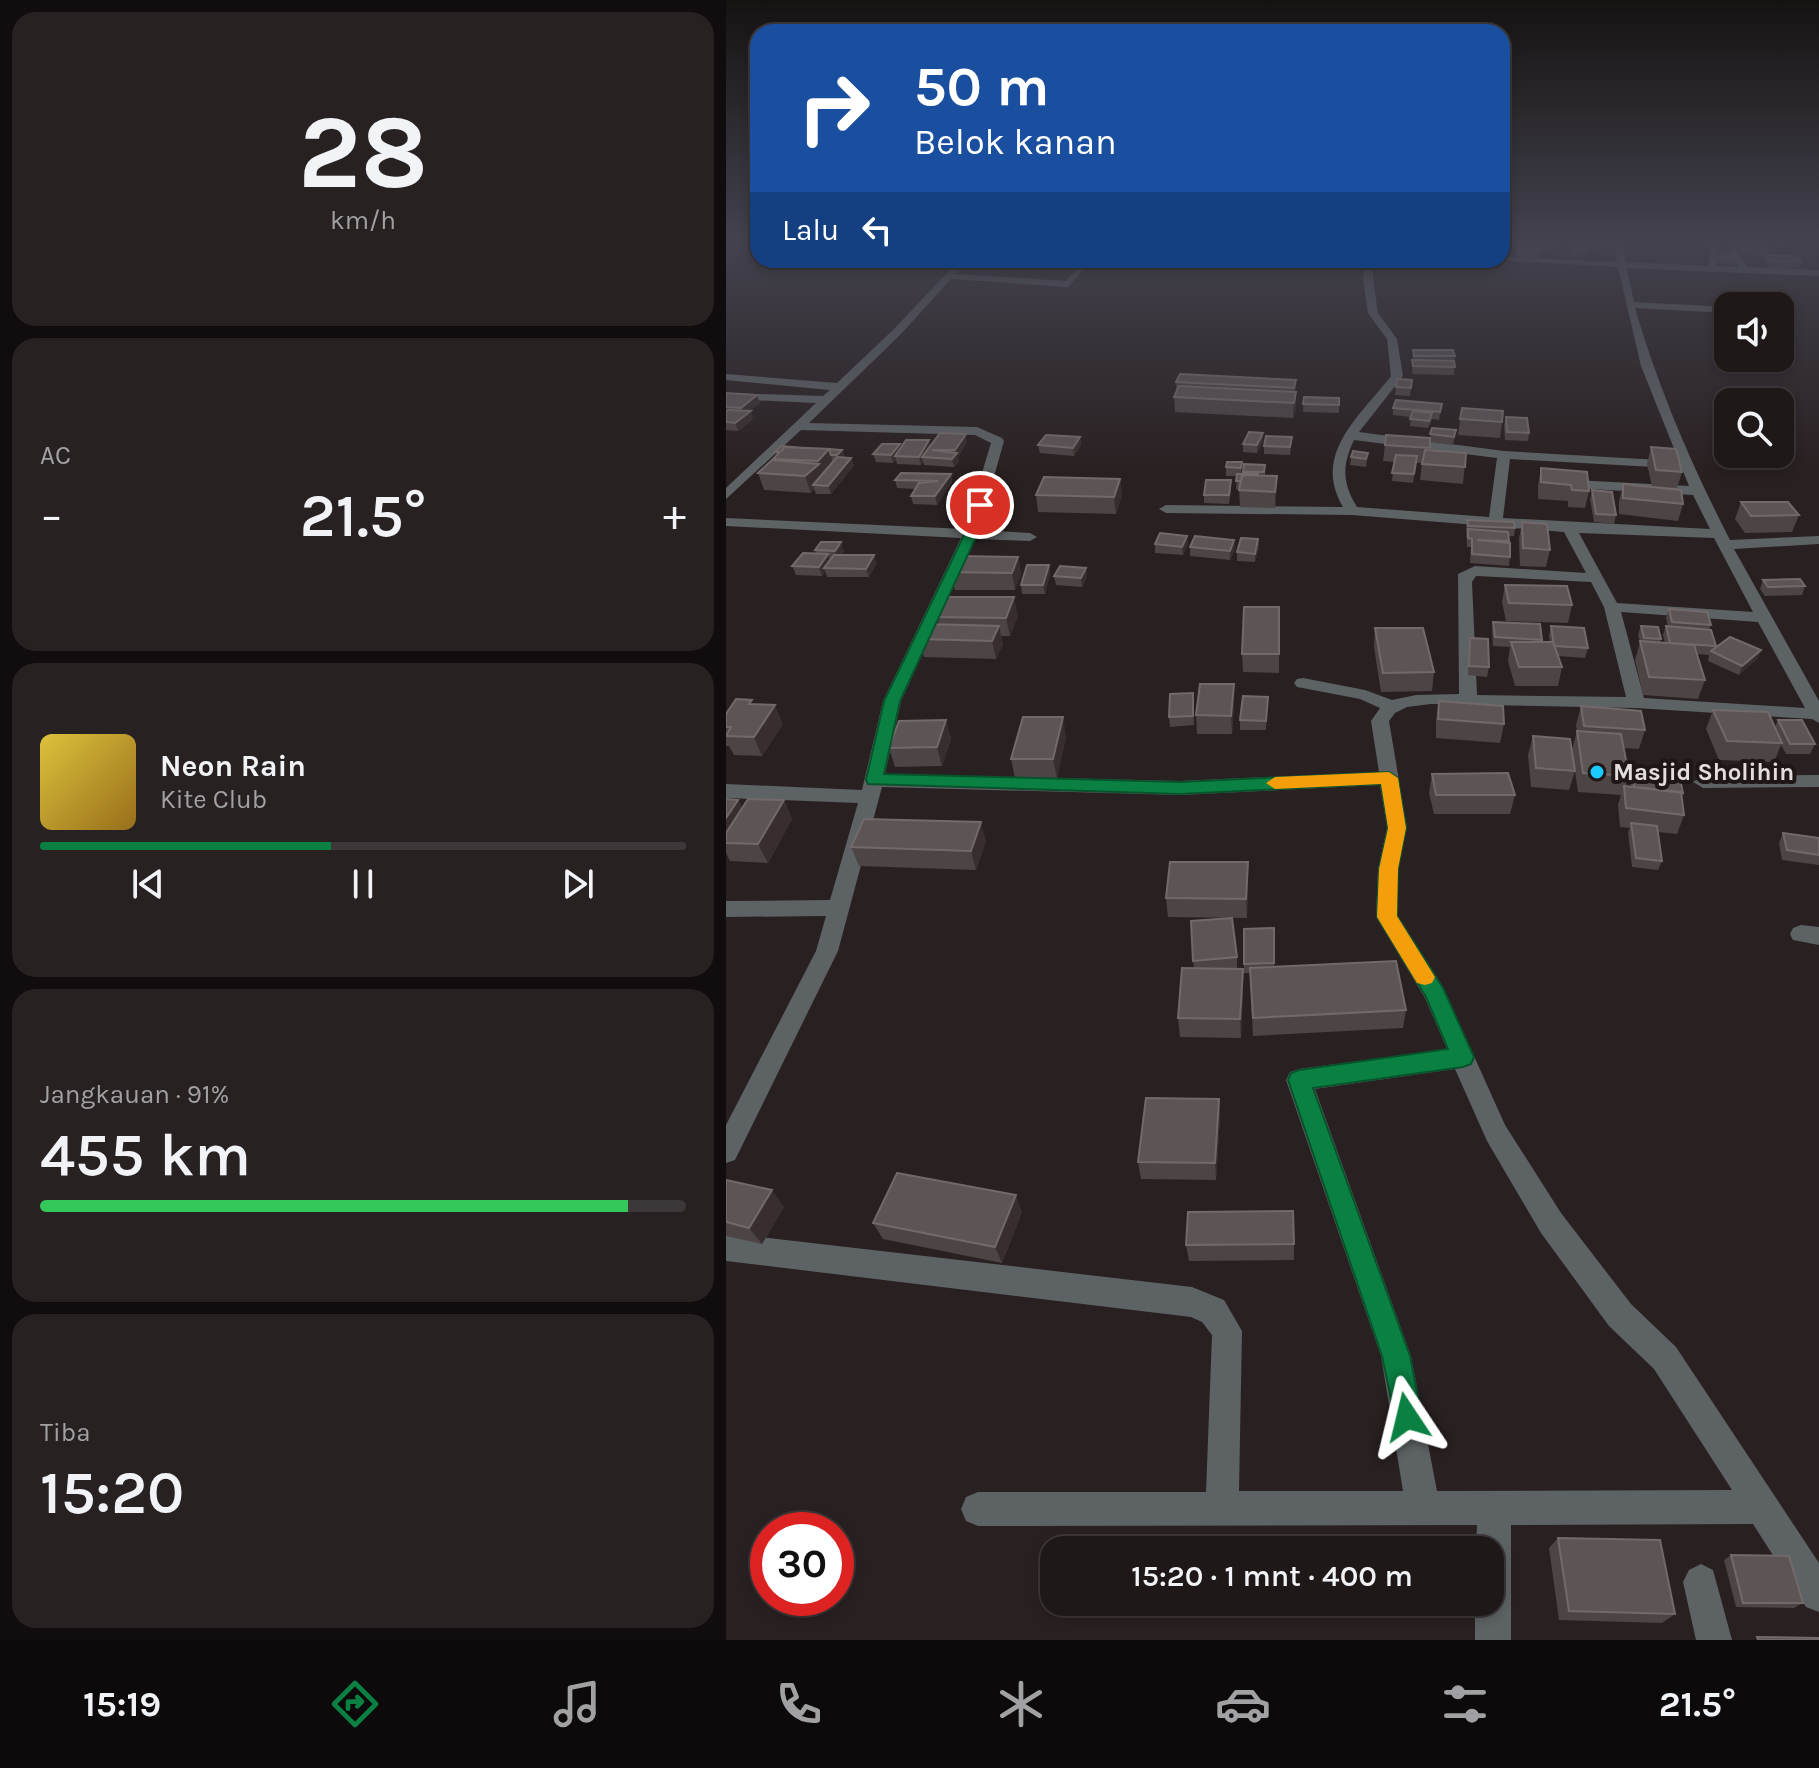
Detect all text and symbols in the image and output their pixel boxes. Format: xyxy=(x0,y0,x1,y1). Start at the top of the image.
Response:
text: 50 m xyxy=(914,54,1049,119)
icon: right xyxy=(782,56,886,160)
text: 28 xyxy=(298,92,428,213)
text: Belok kanan xyxy=(914,121,1117,163)
text: km/h xyxy=(330,205,396,236)
icon: left xyxy=(855,208,899,252)
text: Lalu xyxy=(782,212,839,248)
map controls xyxy=(1714,292,1794,468)
button: sound xyxy=(1714,292,1794,372)
button: search xyxy=(1714,388,1794,468)
text: AC xyxy=(40,440,71,471)
pin xyxy=(946,471,1014,539)
text: 21.5° xyxy=(300,481,426,551)
icon: arrive xyxy=(958,483,1002,527)
text: − xyxy=(40,490,63,541)
text: + xyxy=(663,490,686,541)
text: Neon Rain xyxy=(160,748,306,784)
place label: Masjid Sholihin xyxy=(1613,758,1794,786)
marker: Masjid Sholihin xyxy=(1588,763,1606,781)
text: Kite Club xyxy=(160,784,267,815)
icon: previous xyxy=(126,862,170,906)
icon: pause xyxy=(341,862,385,906)
icon: next xyxy=(556,862,600,906)
text: Jangkauan · 91% xyxy=(40,1079,229,1110)
text: 455 km xyxy=(40,1120,251,1190)
position arrow xyxy=(1365,1375,1449,1459)
text: Tiba xyxy=(40,1417,90,1448)
text: 15:20 xyxy=(40,1458,184,1528)
speed limit sign: 30 xyxy=(750,1512,854,1616)
text: 15:20 · 1 mnt · 400 m xyxy=(1131,1558,1413,1594)
icon: directions xyxy=(327,1676,383,1732)
icon: music xyxy=(549,1676,605,1732)
icon: phone xyxy=(771,1676,827,1732)
icon: climate xyxy=(993,1676,1049,1732)
icon: car xyxy=(1215,1676,1271,1732)
icon: filters xyxy=(1437,1676,1493,1732)
text: 15:19 xyxy=(83,1683,161,1725)
text: 21.5° xyxy=(1659,1683,1736,1725)

